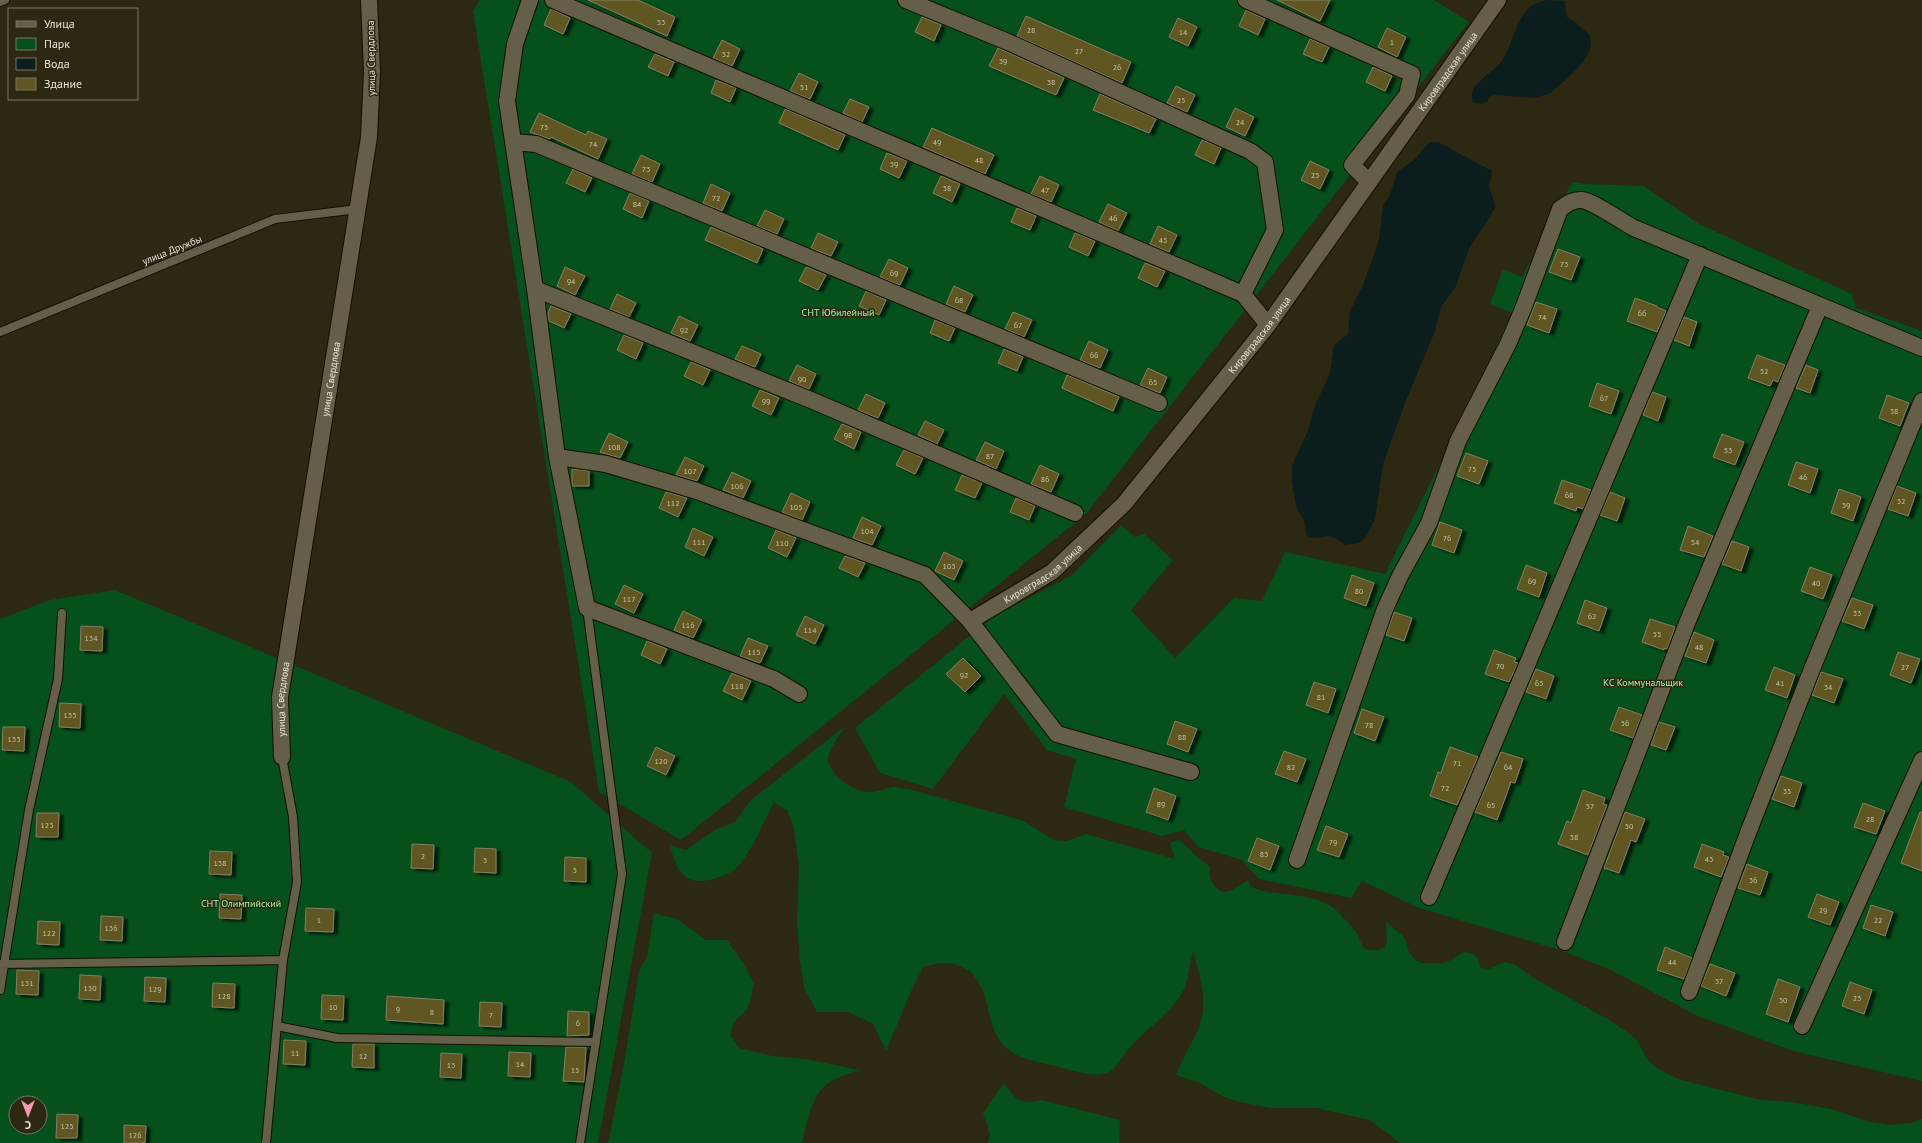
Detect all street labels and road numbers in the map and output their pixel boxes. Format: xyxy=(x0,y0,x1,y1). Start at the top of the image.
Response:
street label: улица Свердлова xyxy=(364,20,378,96)
street label: Кировградская улица xyxy=(1415,29,1480,114)
street label: улица Дружбы xyxy=(140,232,204,268)
street label: Кировградская улица xyxy=(1225,294,1293,376)
street label: улица Свердлова xyxy=(318,341,343,417)
street label: Кировградская улица xyxy=(1001,541,1084,606)
street label: улица Свердлова xyxy=(273,661,292,737)

